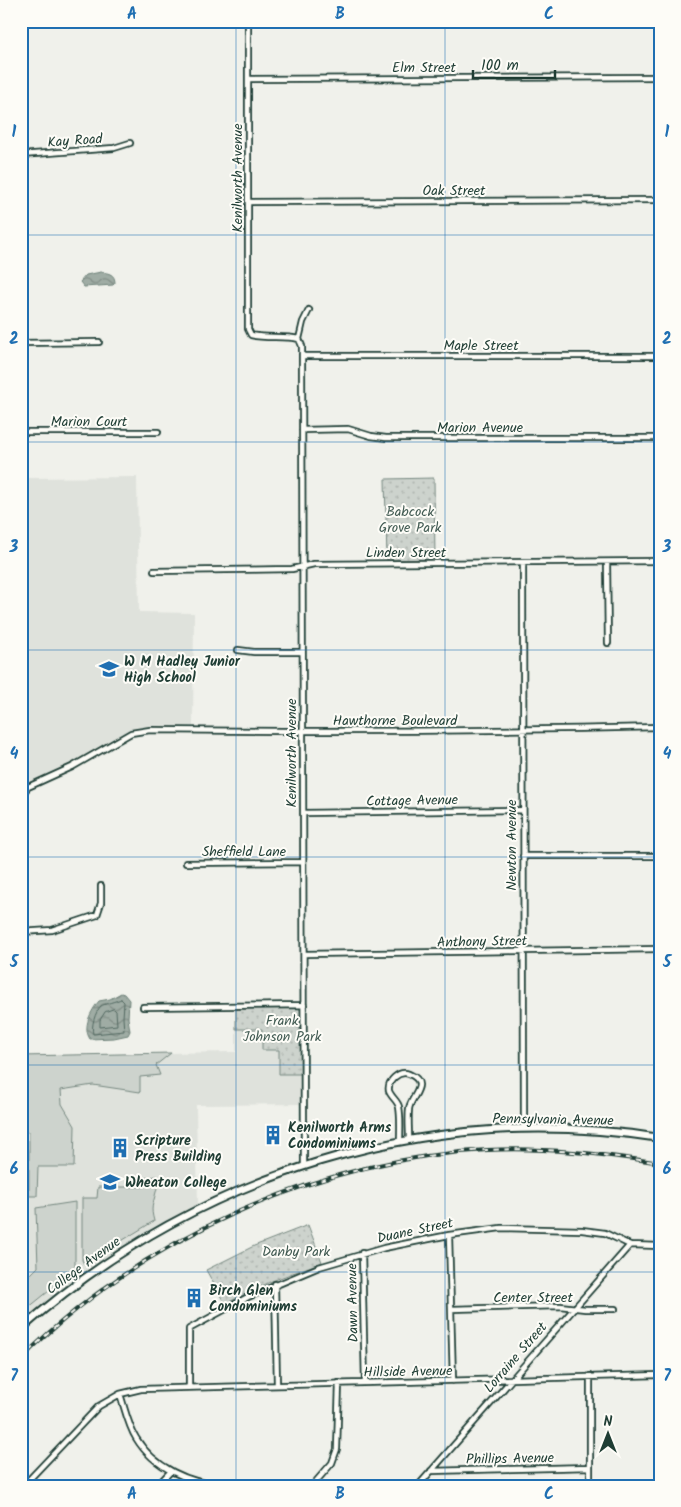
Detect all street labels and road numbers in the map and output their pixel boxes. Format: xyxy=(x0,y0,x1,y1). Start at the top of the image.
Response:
street label: Elm Street xyxy=(392,57,457,79)
street label: Kenilworth Avenue xyxy=(227,123,249,232)
street label: Kay Road xyxy=(47,128,104,154)
street label: Oak Street xyxy=(423,180,486,202)
street label: Maple Street xyxy=(443,335,519,357)
street label: Marion Court xyxy=(51,411,128,433)
street label: Marion Avenue xyxy=(437,417,524,439)
street label: Linden Street xyxy=(366,542,447,564)
street label: Kenilworth Avenue xyxy=(281,698,303,807)
street label: Hawthorne Boulevard xyxy=(333,710,458,732)
street label: Cottage Avenue xyxy=(366,789,459,813)
street label: Newton Avenue xyxy=(501,799,523,891)
street label: Sheffield Lane xyxy=(202,841,287,863)
street label: Anthony Street xyxy=(437,930,528,954)
street label: Pennsylvania Avenue xyxy=(492,1108,615,1132)
street label: Duane Street xyxy=(375,1212,456,1250)
street label: College Avenue xyxy=(42,1231,126,1300)
street label: Dawn Avenue xyxy=(341,1262,365,1343)
street label: Center Street xyxy=(493,1287,573,1309)
street label: Lorraine Street xyxy=(479,1317,553,1398)
street label: Hillside Avenue xyxy=(363,1360,453,1384)
street label: Phillips Avenue xyxy=(466,1447,555,1471)

